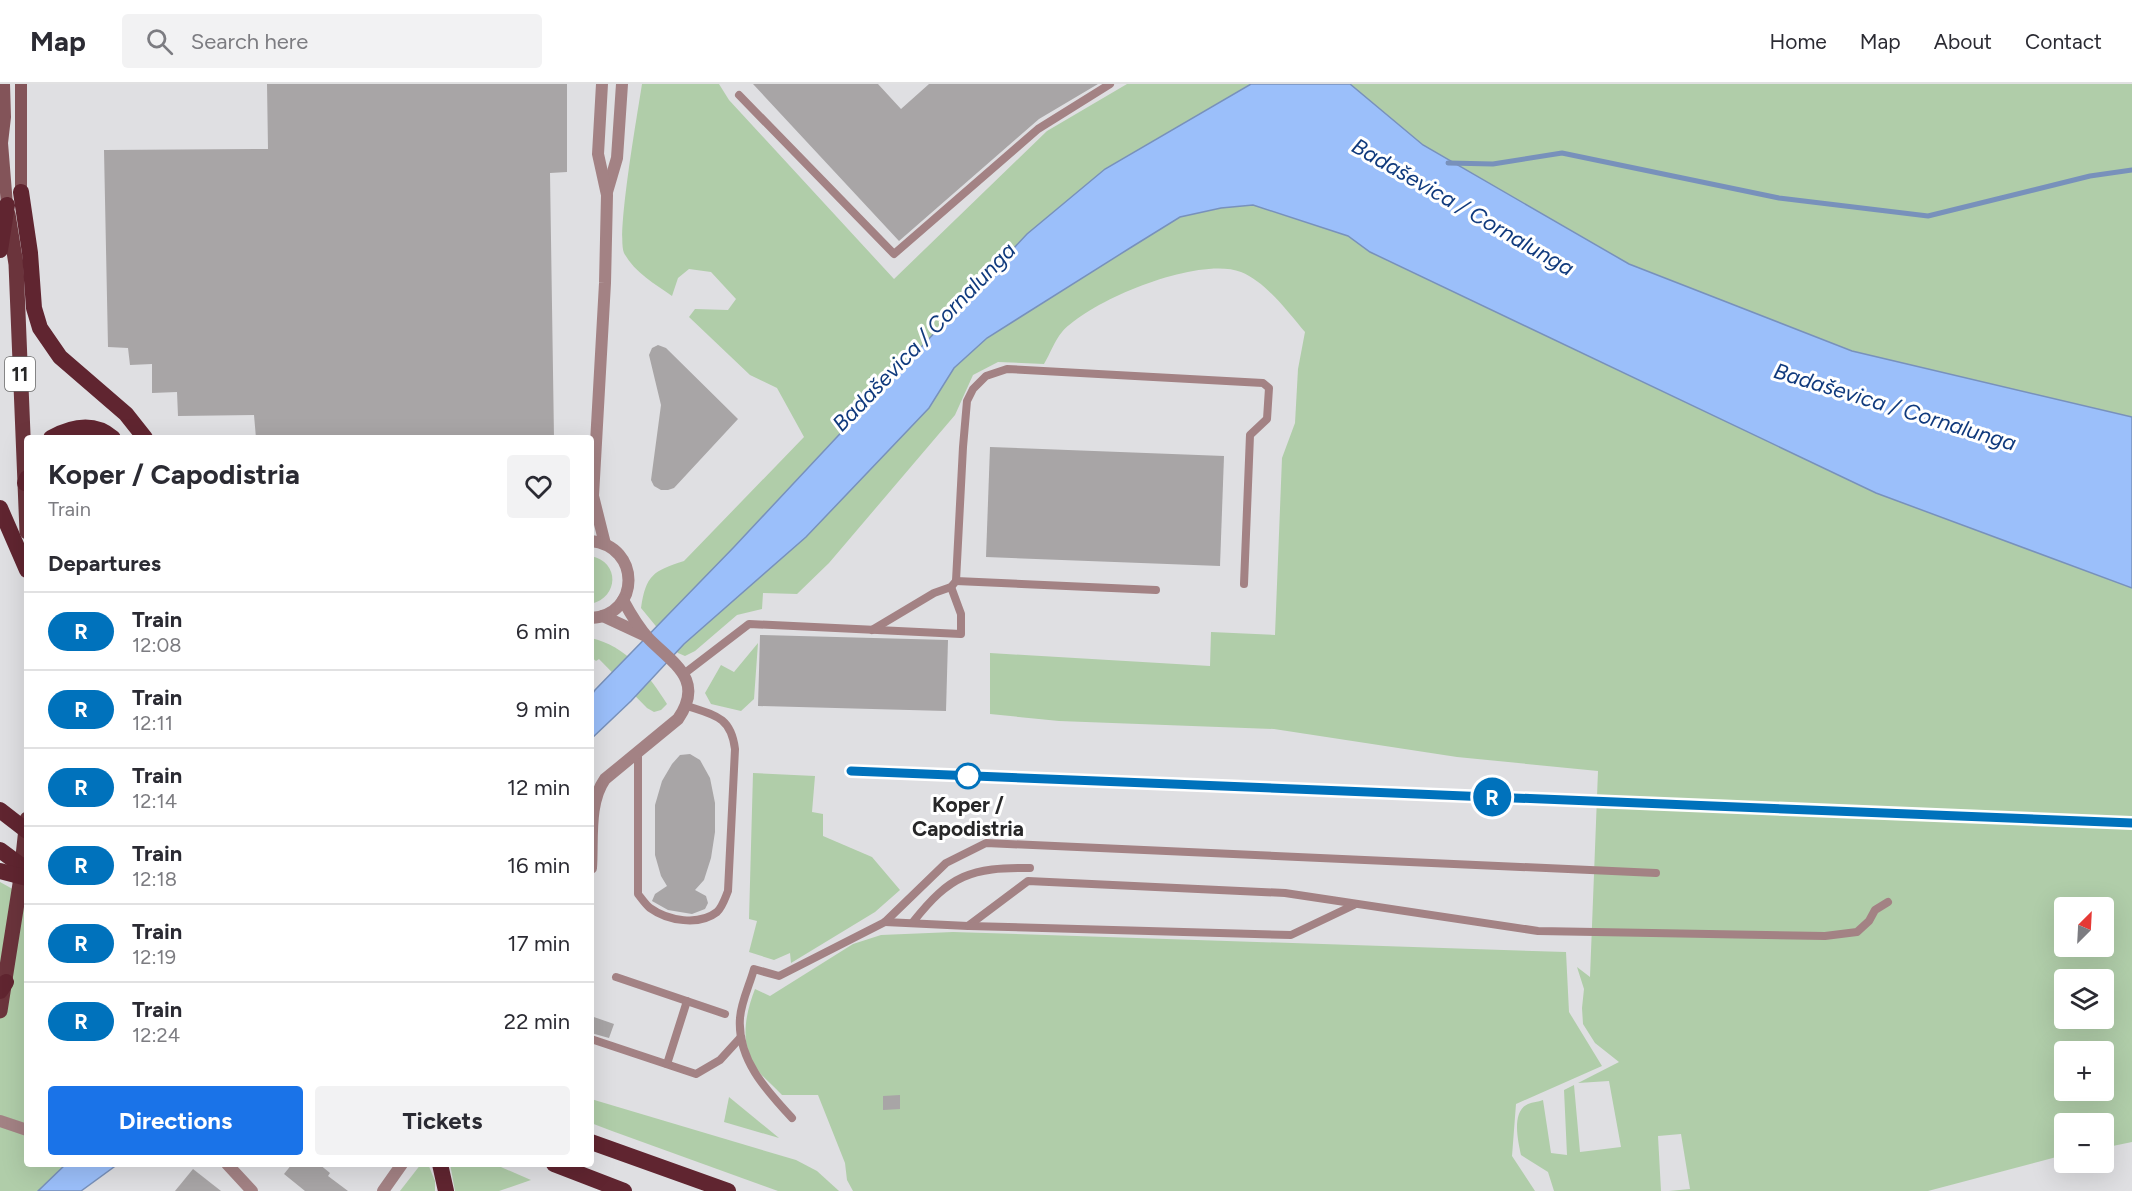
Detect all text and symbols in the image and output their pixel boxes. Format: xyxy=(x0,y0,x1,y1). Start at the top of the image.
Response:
search box xyxy=(122,14,542,68)
text: Map xyxy=(30,24,86,58)
icon: search xyxy=(143,25,176,58)
text: Search here xyxy=(191,28,308,55)
text: Home xyxy=(1770,29,1827,54)
text: Map xyxy=(1860,29,1901,54)
text: About xyxy=(1934,29,1992,54)
text: Contact xyxy=(2025,29,2102,54)
water label: Badaševica / Cornalunga xyxy=(1347,132,1579,282)
water label: Badaševica / Cornalunga xyxy=(827,237,1021,437)
road number: 11 xyxy=(5,357,35,391)
water label: Badaševica / Cornalunga xyxy=(1771,357,2020,457)
button: heart xyxy=(507,455,570,518)
text: Koper / Capodistria xyxy=(48,457,300,491)
text: Train xyxy=(48,497,91,521)
text: Departures xyxy=(48,550,161,577)
text: Train xyxy=(132,606,182,633)
text: 6 min xyxy=(516,618,570,645)
text: R xyxy=(74,619,88,644)
text: 12:08 xyxy=(132,633,182,657)
text: Train xyxy=(132,684,182,711)
text: 9 min xyxy=(516,696,570,723)
text: R xyxy=(74,697,88,722)
text: 12:11 xyxy=(132,711,173,735)
text: Train xyxy=(132,762,182,789)
marker: Koper / Capodistria xyxy=(955,763,981,789)
text: 12 min xyxy=(507,774,570,801)
text: R xyxy=(74,775,88,800)
line badge: R xyxy=(1472,778,1512,816)
text: R xyxy=(1485,785,1499,810)
text: 12:14 xyxy=(132,789,177,813)
place label: Koper / Capodistria xyxy=(912,792,1024,841)
text: Train xyxy=(132,840,182,867)
text: 16 min xyxy=(507,852,570,879)
text: R xyxy=(74,853,88,878)
text: 12:18 xyxy=(132,867,177,891)
north arrow xyxy=(2054,897,2114,957)
map controls xyxy=(2054,897,2114,1173)
text: Train xyxy=(132,918,182,945)
text: 17 min xyxy=(508,930,570,957)
text: R xyxy=(74,931,88,956)
text: 12:19 xyxy=(132,945,176,969)
button: layers xyxy=(2054,969,2114,1029)
text: Train xyxy=(132,996,182,1023)
text: 22 min xyxy=(504,1008,570,1035)
text: R xyxy=(74,1009,88,1034)
text: 12:24 xyxy=(132,1023,180,1047)
button: + xyxy=(2054,1041,2114,1101)
button: Directions xyxy=(48,1086,303,1155)
button: Tickets xyxy=(315,1086,570,1155)
button: − xyxy=(2054,1113,2114,1173)

